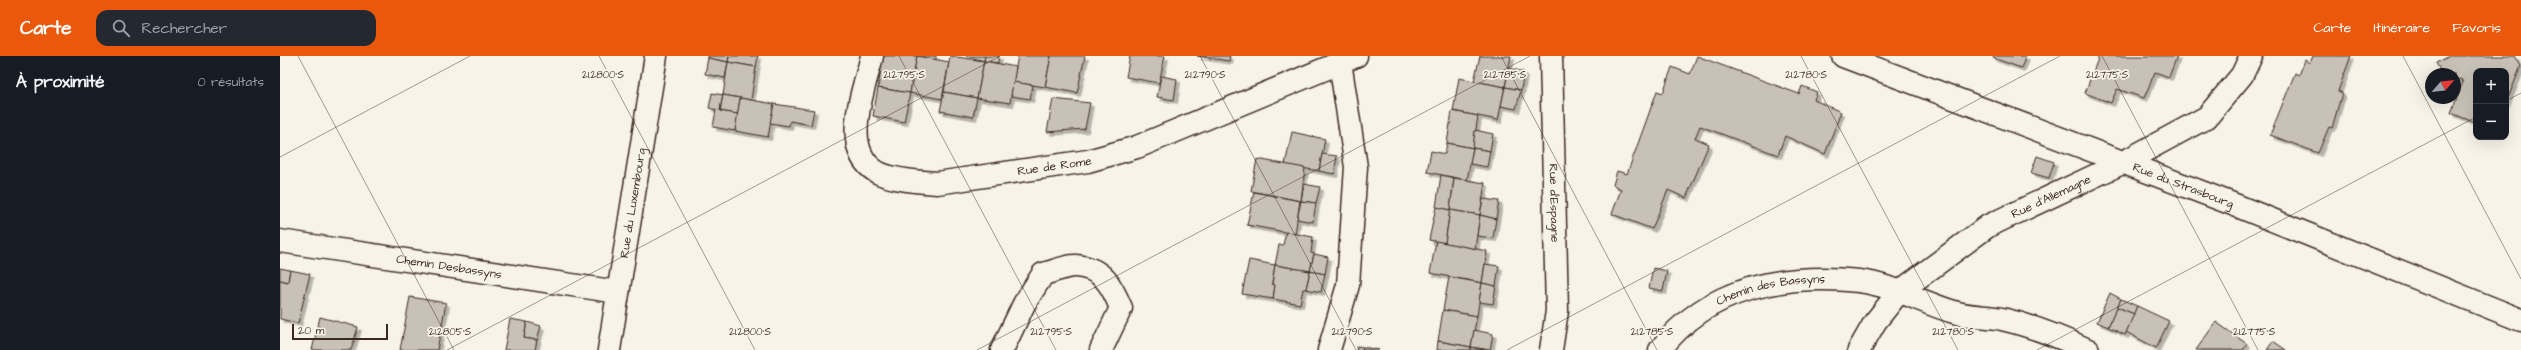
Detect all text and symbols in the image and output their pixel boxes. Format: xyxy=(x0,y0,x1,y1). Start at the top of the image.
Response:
search box xyxy=(96,10,376,46)
text: Carte xyxy=(20,15,72,42)
icon: search xyxy=(110,17,132,39)
text: Rechercher xyxy=(142,18,227,39)
text: Carte xyxy=(2313,18,2351,38)
text: Itinéraire xyxy=(2373,18,2430,38)
text: Favoris xyxy=(2452,18,2501,38)
text: 21.2800°S xyxy=(582,68,625,82)
text: 21.2795°S xyxy=(883,68,925,82)
text: 21.2790°S xyxy=(1185,68,1226,82)
text: 21.2785°S xyxy=(1484,68,1527,82)
text: 21.2780°S xyxy=(1785,68,1827,82)
text: 21.2775°S xyxy=(2086,68,2129,82)
north arrow xyxy=(2425,68,2461,104)
map controls xyxy=(2473,68,2509,140)
button: + xyxy=(2473,68,2509,104)
text: À proximité xyxy=(16,70,105,94)
text: 0 résultats xyxy=(198,73,264,91)
button: − xyxy=(2473,104,2509,140)
street label: Rue du Luxembourg xyxy=(616,147,651,259)
street label: Rue de Rome xyxy=(1016,152,1094,180)
street label: Rue du Strasbourg xyxy=(2130,159,2236,214)
street label: Rue d'Espagne xyxy=(1545,163,1563,243)
street label: Rue d'Allemagne xyxy=(2009,171,2094,223)
street label: Chemin Desbassyns xyxy=(395,251,503,283)
street label: Chemin des Bassyns xyxy=(1713,271,1825,310)
scale bar xyxy=(292,322,388,341)
text: 20 m xyxy=(298,323,324,338)
text: 21.2805°S xyxy=(429,325,472,339)
text: 21.2800°S xyxy=(729,325,772,339)
text: 21.2795°S xyxy=(1030,325,1072,339)
text: 21.2790°S xyxy=(1332,325,1373,339)
text: 21.2785°S xyxy=(1631,325,1674,339)
text: 21.2780°S xyxy=(1932,325,1974,339)
text: 21.2775°S xyxy=(2233,325,2276,339)

